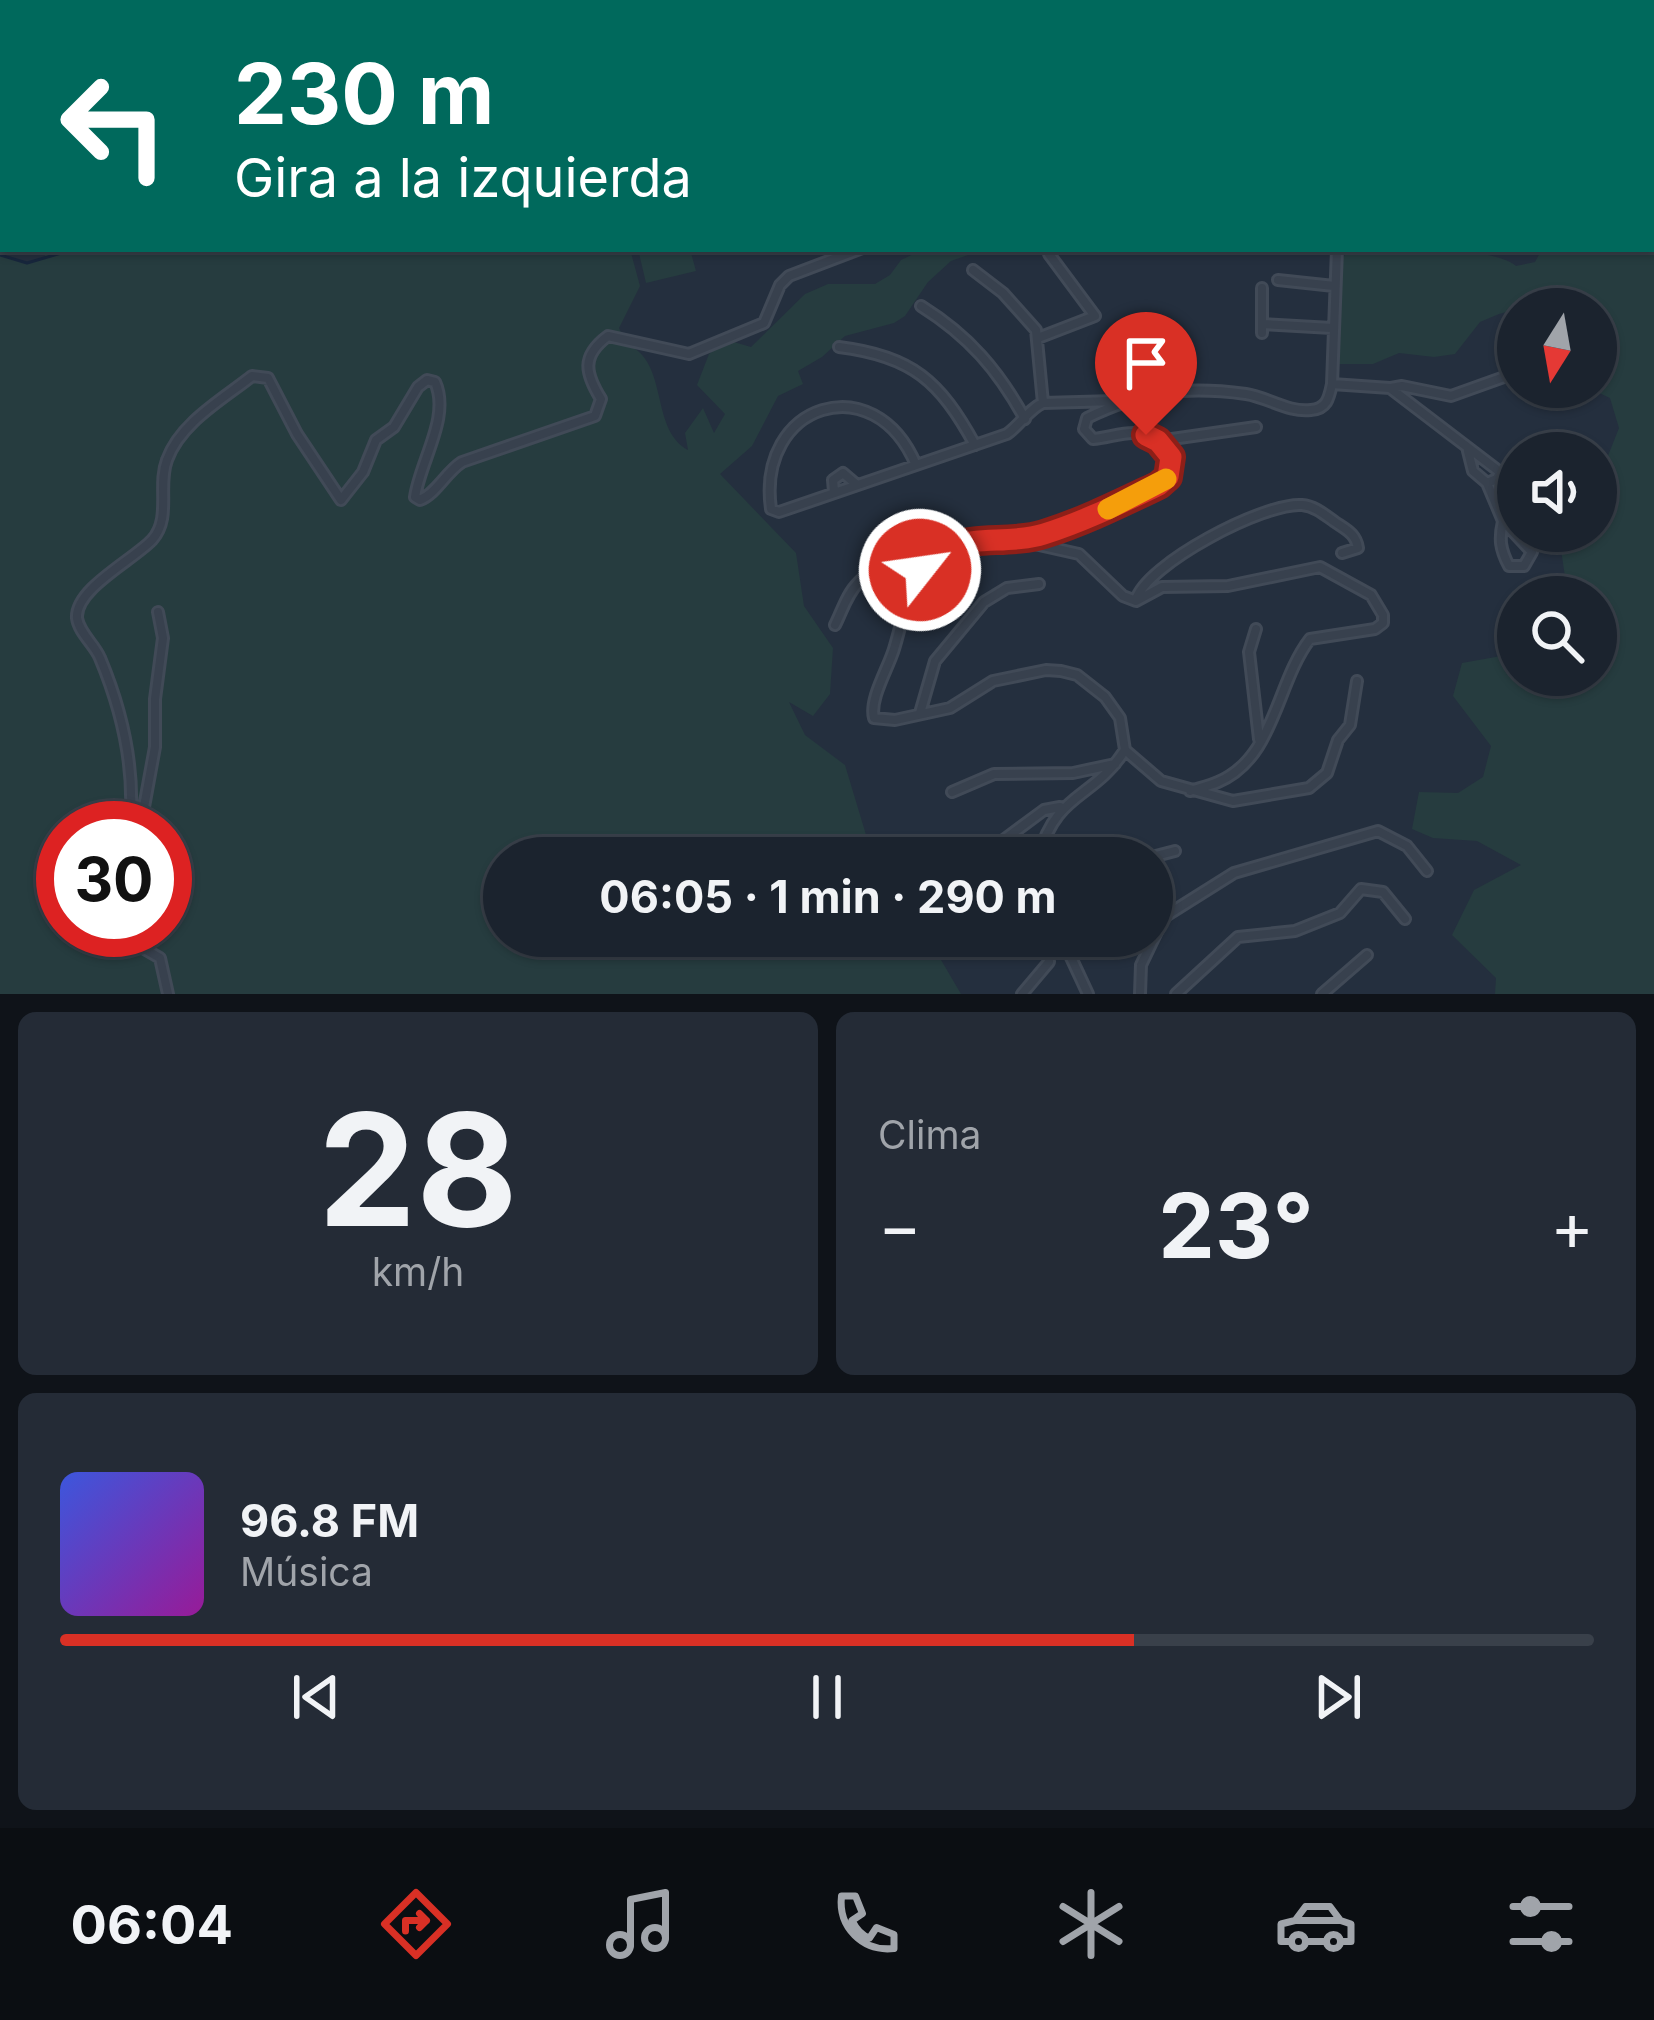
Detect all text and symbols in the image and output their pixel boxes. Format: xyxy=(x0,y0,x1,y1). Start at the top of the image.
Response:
text: 230 m xyxy=(234,43,494,144)
icon: left xyxy=(36,48,192,204)
text: Gira a la izquierda xyxy=(234,145,692,210)
north arrow xyxy=(1497,288,1617,408)
map controls xyxy=(1497,288,1617,696)
pin xyxy=(1095,312,1197,435)
icon: arrive xyxy=(1113,330,1179,396)
button: sound xyxy=(1497,432,1617,552)
position arrow xyxy=(857,507,983,633)
button: search xyxy=(1497,576,1617,696)
speed limit sign: 30 xyxy=(36,801,192,957)
text: 06:05 · 1 min · 290 m xyxy=(599,869,1057,924)
text: 28 xyxy=(318,1075,518,1264)
text: Clima xyxy=(878,1111,981,1158)
text: 23° xyxy=(1158,1171,1314,1280)
text: − xyxy=(878,1186,922,1266)
text: + xyxy=(1550,1186,1594,1266)
text: km/h xyxy=(372,1248,464,1295)
text: 96.8 FM xyxy=(240,1493,419,1548)
text: Música xyxy=(240,1548,373,1595)
icon: previous xyxy=(283,1664,349,1730)
icon: pause xyxy=(794,1664,860,1730)
icon: next xyxy=(1305,1664,1371,1730)
icon: directions xyxy=(374,1882,458,1966)
icon: music xyxy=(599,1882,683,1966)
icon: phone xyxy=(824,1882,908,1966)
icon: climate xyxy=(1049,1882,1133,1966)
icon: car xyxy=(1274,1882,1358,1966)
icon: filters xyxy=(1499,1882,1583,1966)
text: 06:04 xyxy=(71,1892,233,1957)

